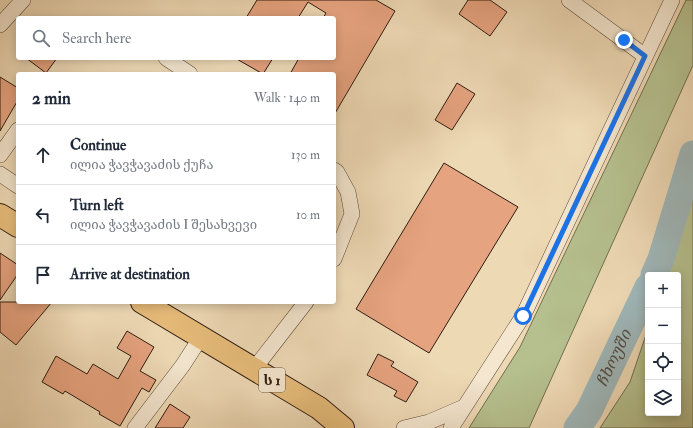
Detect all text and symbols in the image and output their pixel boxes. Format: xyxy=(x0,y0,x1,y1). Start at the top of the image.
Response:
search box xyxy=(16,16,336,60)
icon: search xyxy=(30,27,52,49)
text: Search here xyxy=(62,29,131,48)
route end xyxy=(615,31,633,49)
text: 2 min xyxy=(32,88,71,109)
text: Walk · 140 m xyxy=(254,90,320,106)
text: Continue xyxy=(70,136,126,155)
icon: ahead xyxy=(32,144,54,166)
text: 130 m xyxy=(291,147,320,163)
text: ილია ჭავჭავაძის ქუჩა xyxy=(70,157,213,173)
text: Turn left xyxy=(70,196,124,215)
icon: left xyxy=(32,204,54,226)
text: 10 m xyxy=(296,207,320,223)
text: ილია ჭავჭავაძის I შესახვევი xyxy=(70,217,257,233)
icon: arrive xyxy=(32,264,54,286)
text: Arrive at destination xyxy=(70,265,190,284)
map controls xyxy=(645,272,681,416)
button: + xyxy=(645,272,681,308)
route start xyxy=(514,307,532,325)
button: − xyxy=(645,308,681,344)
water label: ჩხოუში xyxy=(592,326,636,390)
button: locate xyxy=(645,344,681,380)
road number: ს 1 xyxy=(259,368,285,392)
button: layers xyxy=(645,380,681,416)

